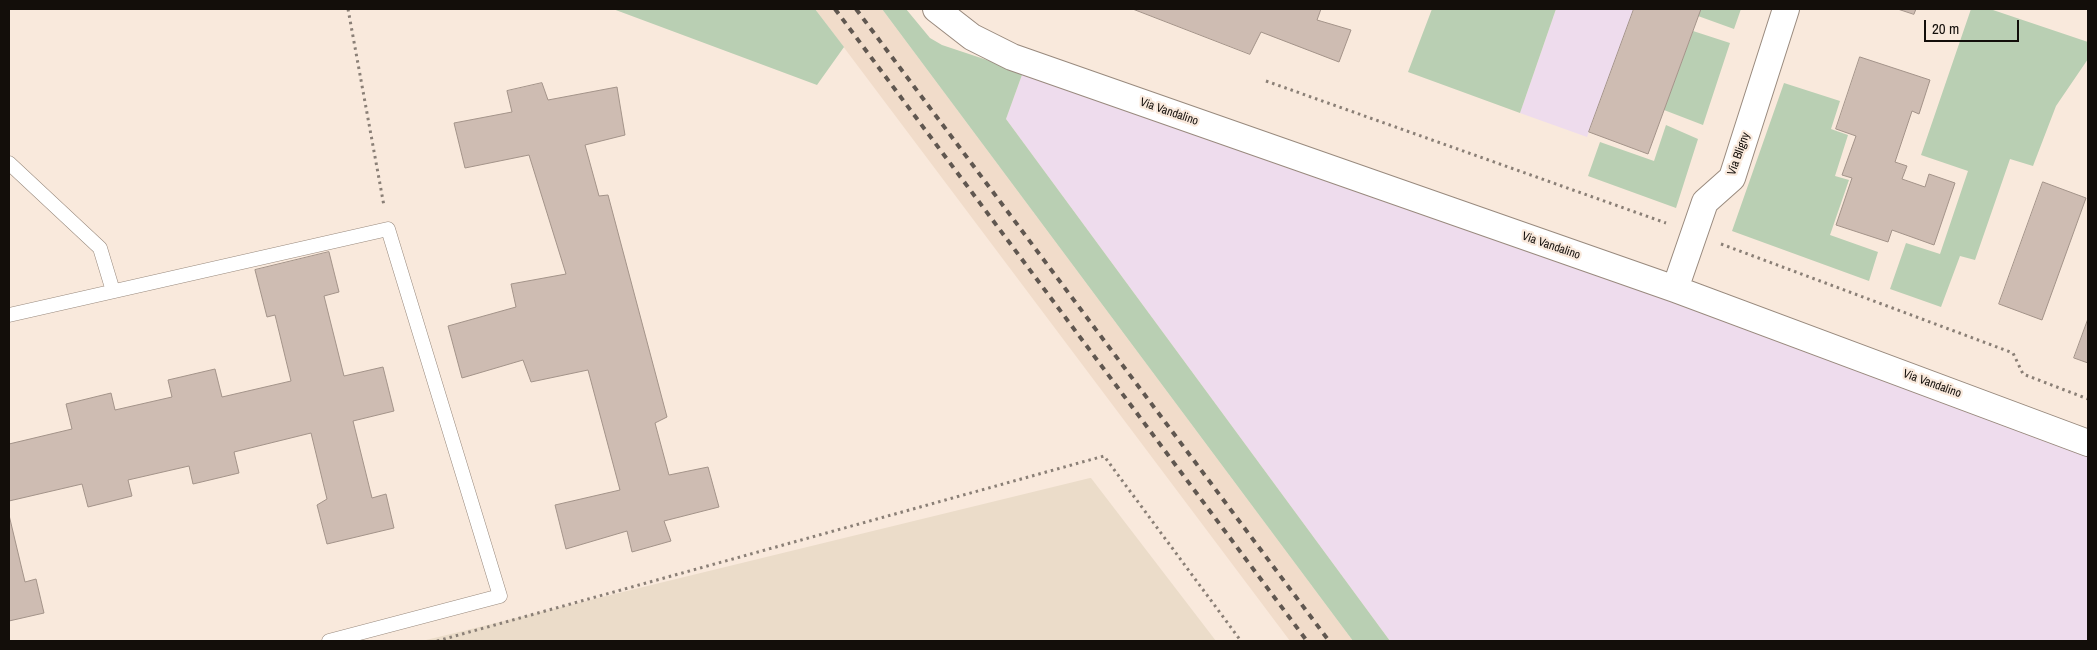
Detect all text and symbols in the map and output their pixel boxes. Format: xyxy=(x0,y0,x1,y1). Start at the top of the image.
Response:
scale bar xyxy=(1927,10,2022,42)
text: 20 m xyxy=(1932,18,1959,39)
street label: Via Vandalino xyxy=(1138,95,1200,129)
street label: Via Bligny xyxy=(1725,131,1753,177)
street label: Via Vandalino xyxy=(1520,229,1582,263)
street label: Via Vandalino xyxy=(1901,367,1963,401)

